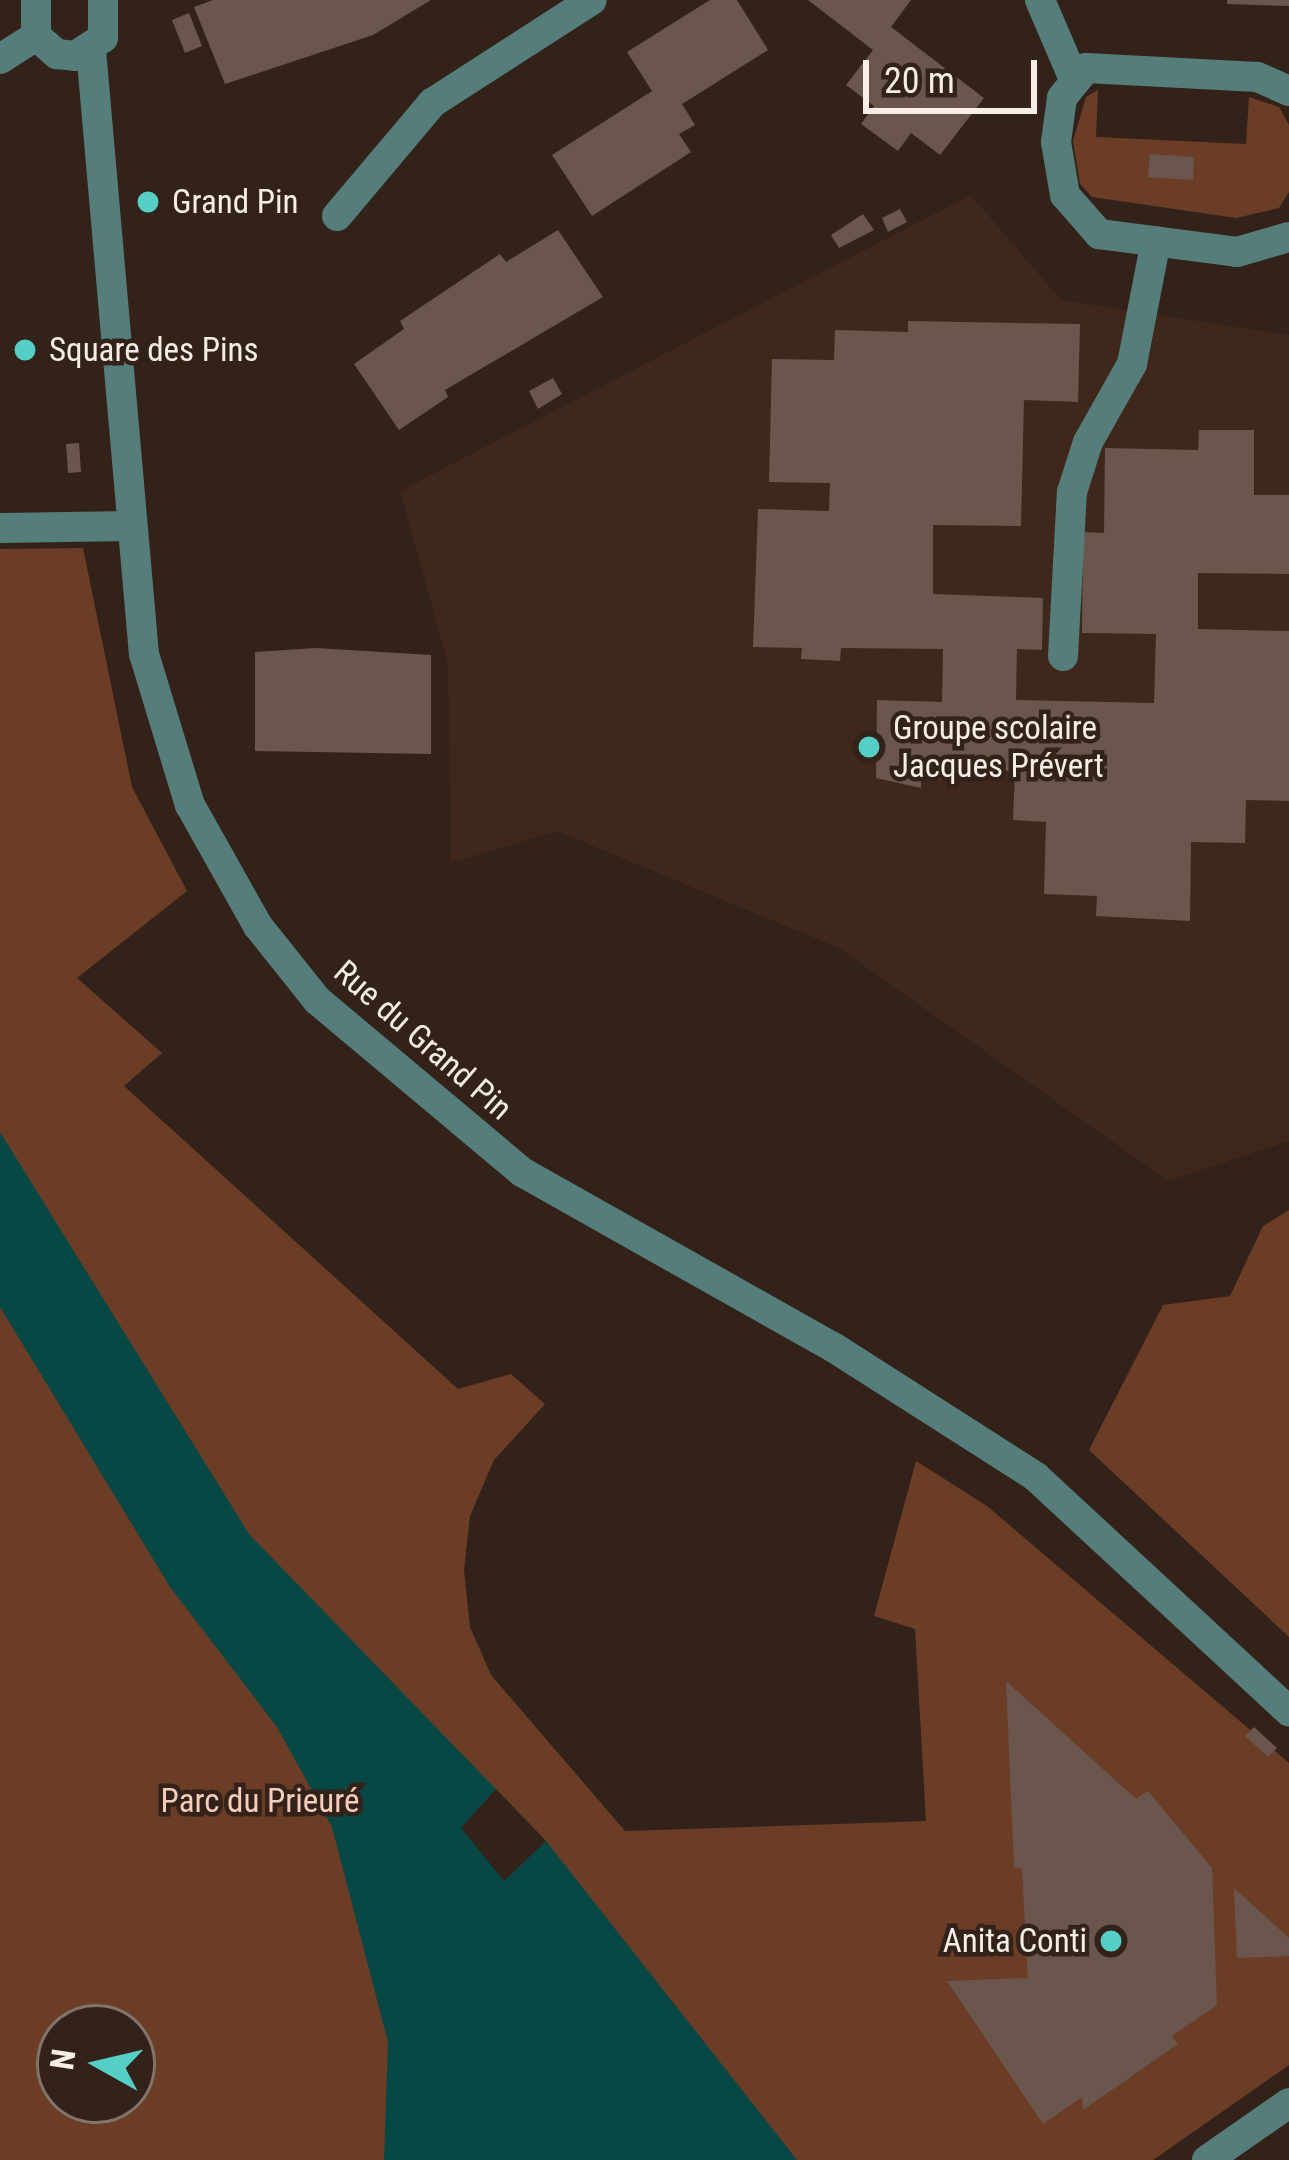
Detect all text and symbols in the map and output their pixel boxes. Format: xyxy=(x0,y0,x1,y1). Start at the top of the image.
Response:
scale bar xyxy=(869,36,1043,110)
text: 20 m xyxy=(884,60,955,102)
place label: Grand Pin xyxy=(172,182,298,222)
marker: Grand Pin xyxy=(135,189,161,215)
place label: Square des Pins xyxy=(49,330,259,370)
marker: Square des Pins xyxy=(12,337,38,363)
place label: Groupe scolaire Jacques Prévert xyxy=(893,708,1104,786)
marker: Groupe scolaire Jacques Prévert xyxy=(856,734,882,760)
street label: Rue du Grand Pin xyxy=(326,952,520,1128)
park label: Parc du Prieuré xyxy=(161,1781,359,1821)
place label: Anita Conti xyxy=(943,1921,1087,1961)
marker: Anita Conti xyxy=(1098,1928,1124,1954)
north arrow xyxy=(36,2004,156,2124)
text: N xyxy=(42,2047,84,2072)

